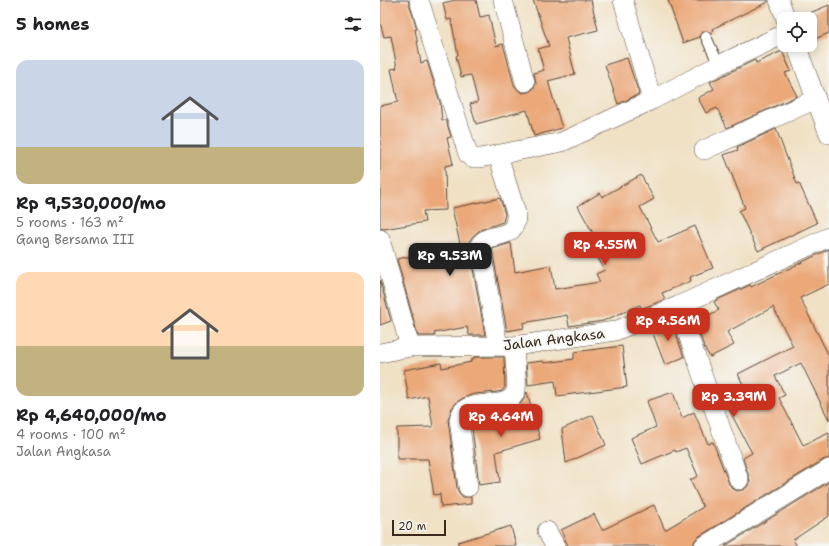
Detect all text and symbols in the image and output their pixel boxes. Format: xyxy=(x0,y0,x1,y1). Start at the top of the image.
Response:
map controls xyxy=(777,12,817,52)
button: locate xyxy=(777,12,817,52)
text: 5 homes xyxy=(16,13,89,35)
icon: filters xyxy=(342,13,364,35)
icon: home xyxy=(154,86,226,158)
text: Rp 9,530,000/mo xyxy=(16,192,166,214)
text: 5 rooms · 163 m² xyxy=(16,214,124,231)
text: Gang Bersama III xyxy=(16,231,134,248)
pin: Rp 4.55M xyxy=(564,232,646,266)
text: Rp 4.55M xyxy=(573,236,637,253)
pin: Rp 9.53M xyxy=(409,243,491,277)
text: Rp 9.53M xyxy=(418,247,482,264)
icon: home xyxy=(154,298,226,370)
pin: Rp 4.56M xyxy=(627,308,709,342)
text: Rp 4.56M xyxy=(636,312,700,329)
street label: Jalan Angkasa xyxy=(502,324,606,354)
pin: Rp 3.39M xyxy=(693,384,775,418)
text: Rp 3.39M xyxy=(701,388,767,405)
text: Rp 4,640,000/mo xyxy=(16,404,167,426)
pin: Rp 4.64M xyxy=(460,404,542,438)
text: Rp 4.64M xyxy=(468,408,534,425)
text: 4 rooms · 100 m² xyxy=(16,426,126,443)
text: Jalan Angkasa xyxy=(16,443,111,460)
scale bar xyxy=(392,518,446,537)
text: 20 m xyxy=(398,519,426,534)

